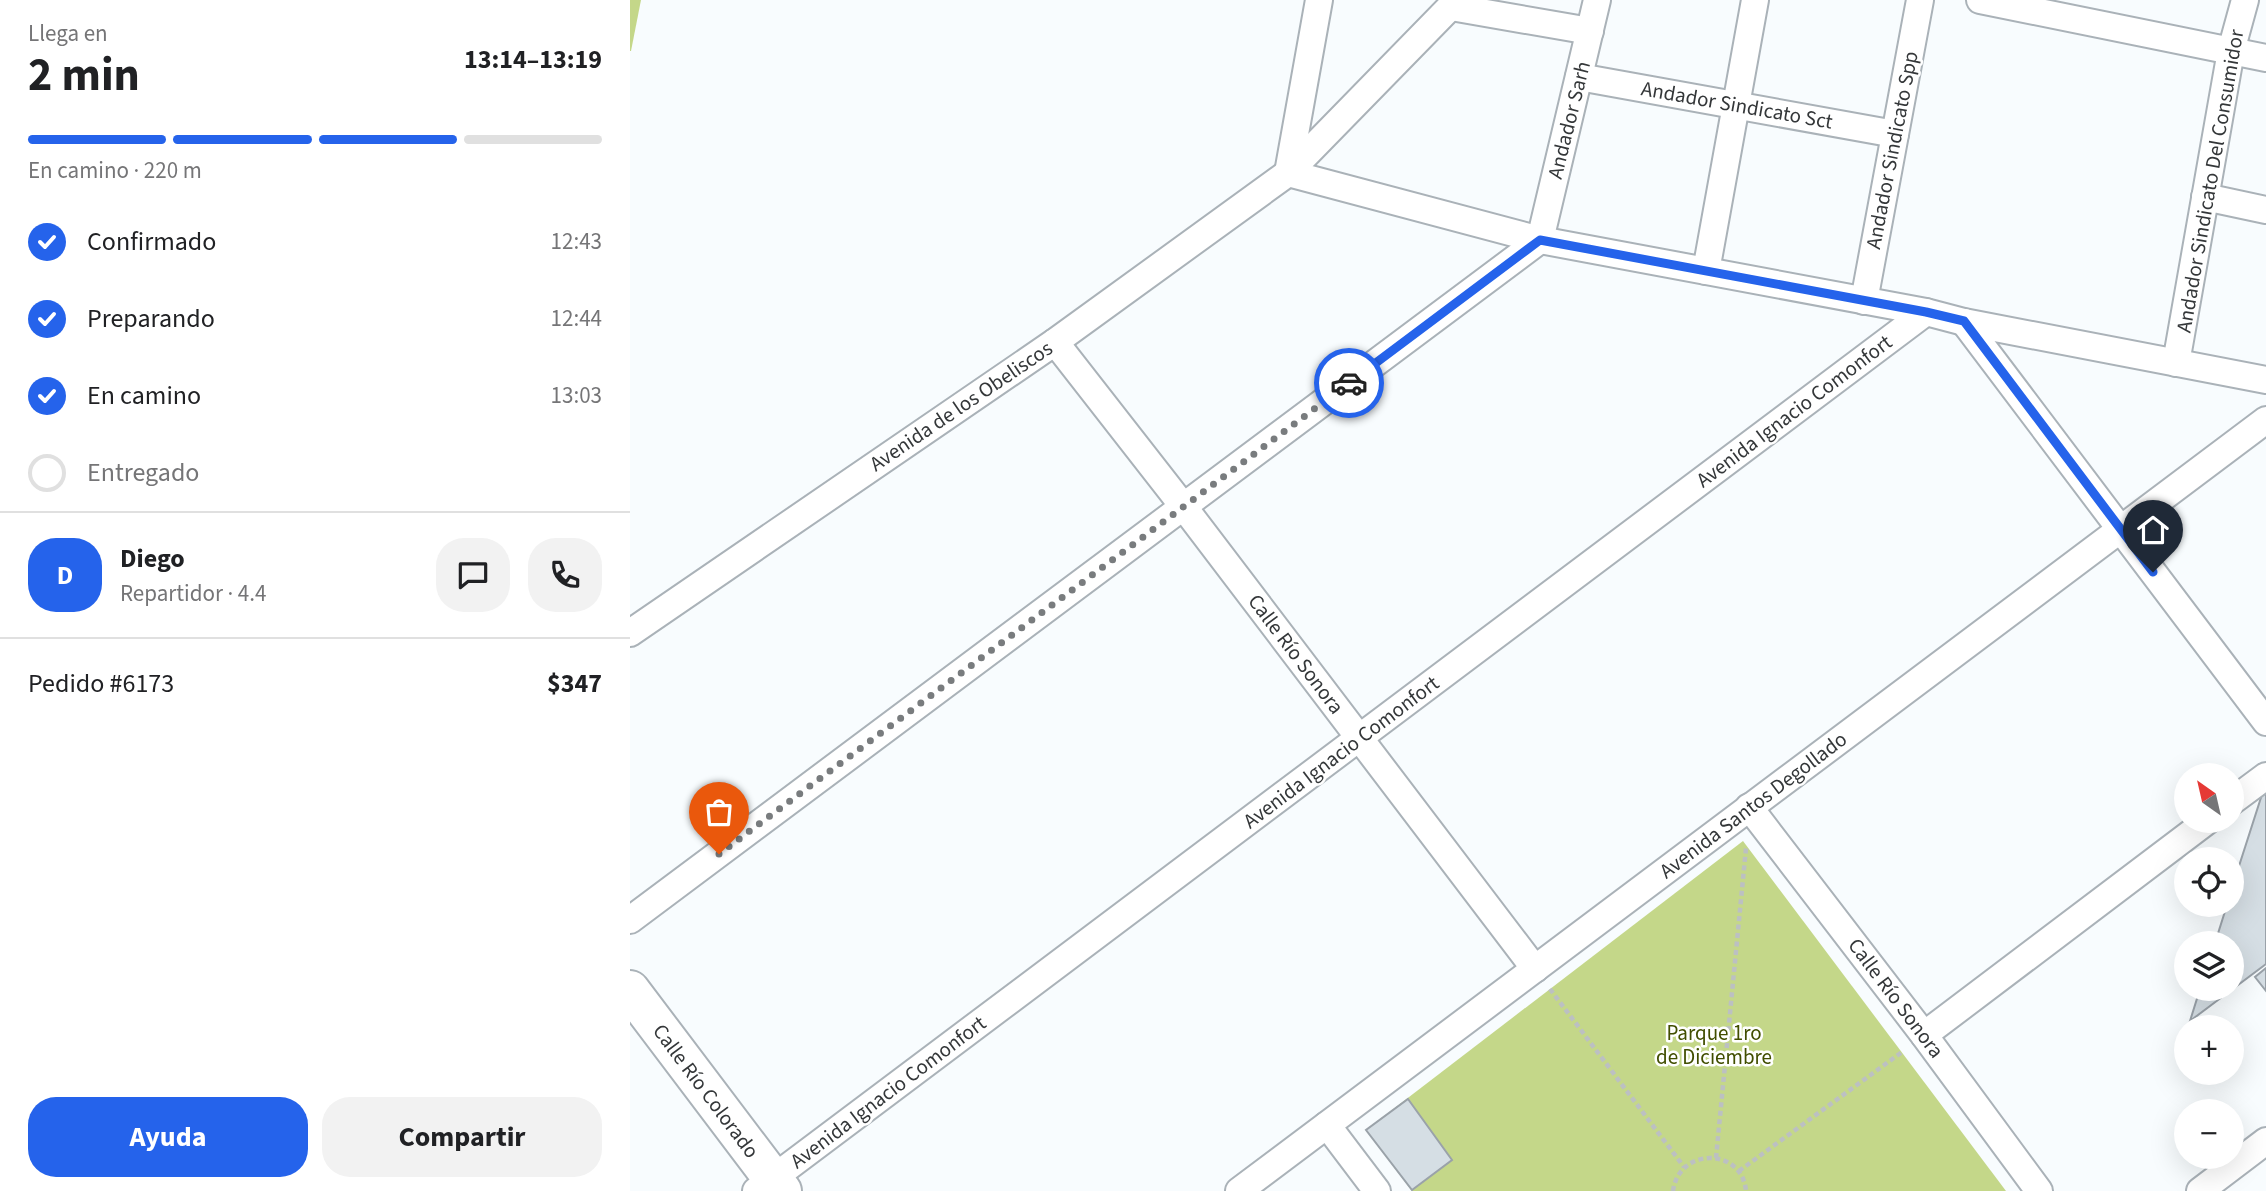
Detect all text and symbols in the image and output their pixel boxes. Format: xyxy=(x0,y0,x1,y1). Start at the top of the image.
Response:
text: Llega en xyxy=(28,17,108,50)
street label: Andador Sindicato Del Consumidor xyxy=(2169,26,2252,335)
text: 13:14–13:19 xyxy=(464,41,602,78)
text: 2 min xyxy=(28,43,140,108)
street label: Andador Sindicato Spp xyxy=(1858,49,1926,251)
street label: Andador Sarh xyxy=(1540,58,1598,182)
street label: Andador Sindicato Sct xyxy=(1639,73,1835,137)
text: En camino · 220 m xyxy=(28,154,202,187)
icon: check xyxy=(28,223,66,261)
text: Confirmado xyxy=(87,223,216,260)
text: 12:43 xyxy=(551,225,602,258)
icon: check xyxy=(28,300,66,338)
text: Preparando xyxy=(87,300,215,337)
text: 12:44 xyxy=(551,302,602,335)
street label: Avenida Ignacio Comonfort xyxy=(1690,327,1898,495)
street label: Avenida de los Obeliscos xyxy=(863,333,1059,479)
courier xyxy=(1314,348,1384,418)
icon: car xyxy=(1330,364,1368,402)
icon: check xyxy=(28,377,66,415)
text: En camino xyxy=(87,377,201,414)
text: 13:03 xyxy=(551,379,602,412)
text: Entregado xyxy=(87,454,199,491)
pin xyxy=(2123,500,2183,572)
icon: home xyxy=(2134,511,2172,549)
button: chat xyxy=(436,538,510,612)
button: phone xyxy=(528,538,602,612)
text: Diego xyxy=(120,540,185,577)
text: D xyxy=(57,557,73,594)
text: Repartidor · 4.4 xyxy=(120,577,266,610)
street label: Calle Río Sonora xyxy=(1241,588,1351,720)
text: Pedido #6173 xyxy=(28,665,174,702)
text: $347 xyxy=(547,665,602,702)
street label: Avenida Ignacio Comonfort xyxy=(1237,668,1445,836)
street label: Avenida Santos Degollado xyxy=(1653,724,1853,886)
north arrow xyxy=(2174,763,2244,833)
map controls xyxy=(2174,763,2244,1169)
pin xyxy=(689,782,749,854)
icon: bag xyxy=(700,793,738,831)
button: locate xyxy=(2174,847,2244,917)
button: layers xyxy=(2174,931,2244,1001)
street label: Calle Río Sonora xyxy=(1841,932,1951,1064)
street label: Avenida Ignacio Comonfort xyxy=(784,1008,992,1176)
button: + xyxy=(2174,1015,2244,1085)
street label: Calle Río Colorado xyxy=(646,1018,766,1164)
park label: Parque 1ro de Diciembre xyxy=(1656,1018,1772,1072)
button: Ayuda xyxy=(28,1097,308,1177)
button: Compartir xyxy=(322,1097,602,1177)
button: − xyxy=(2174,1099,2244,1169)

